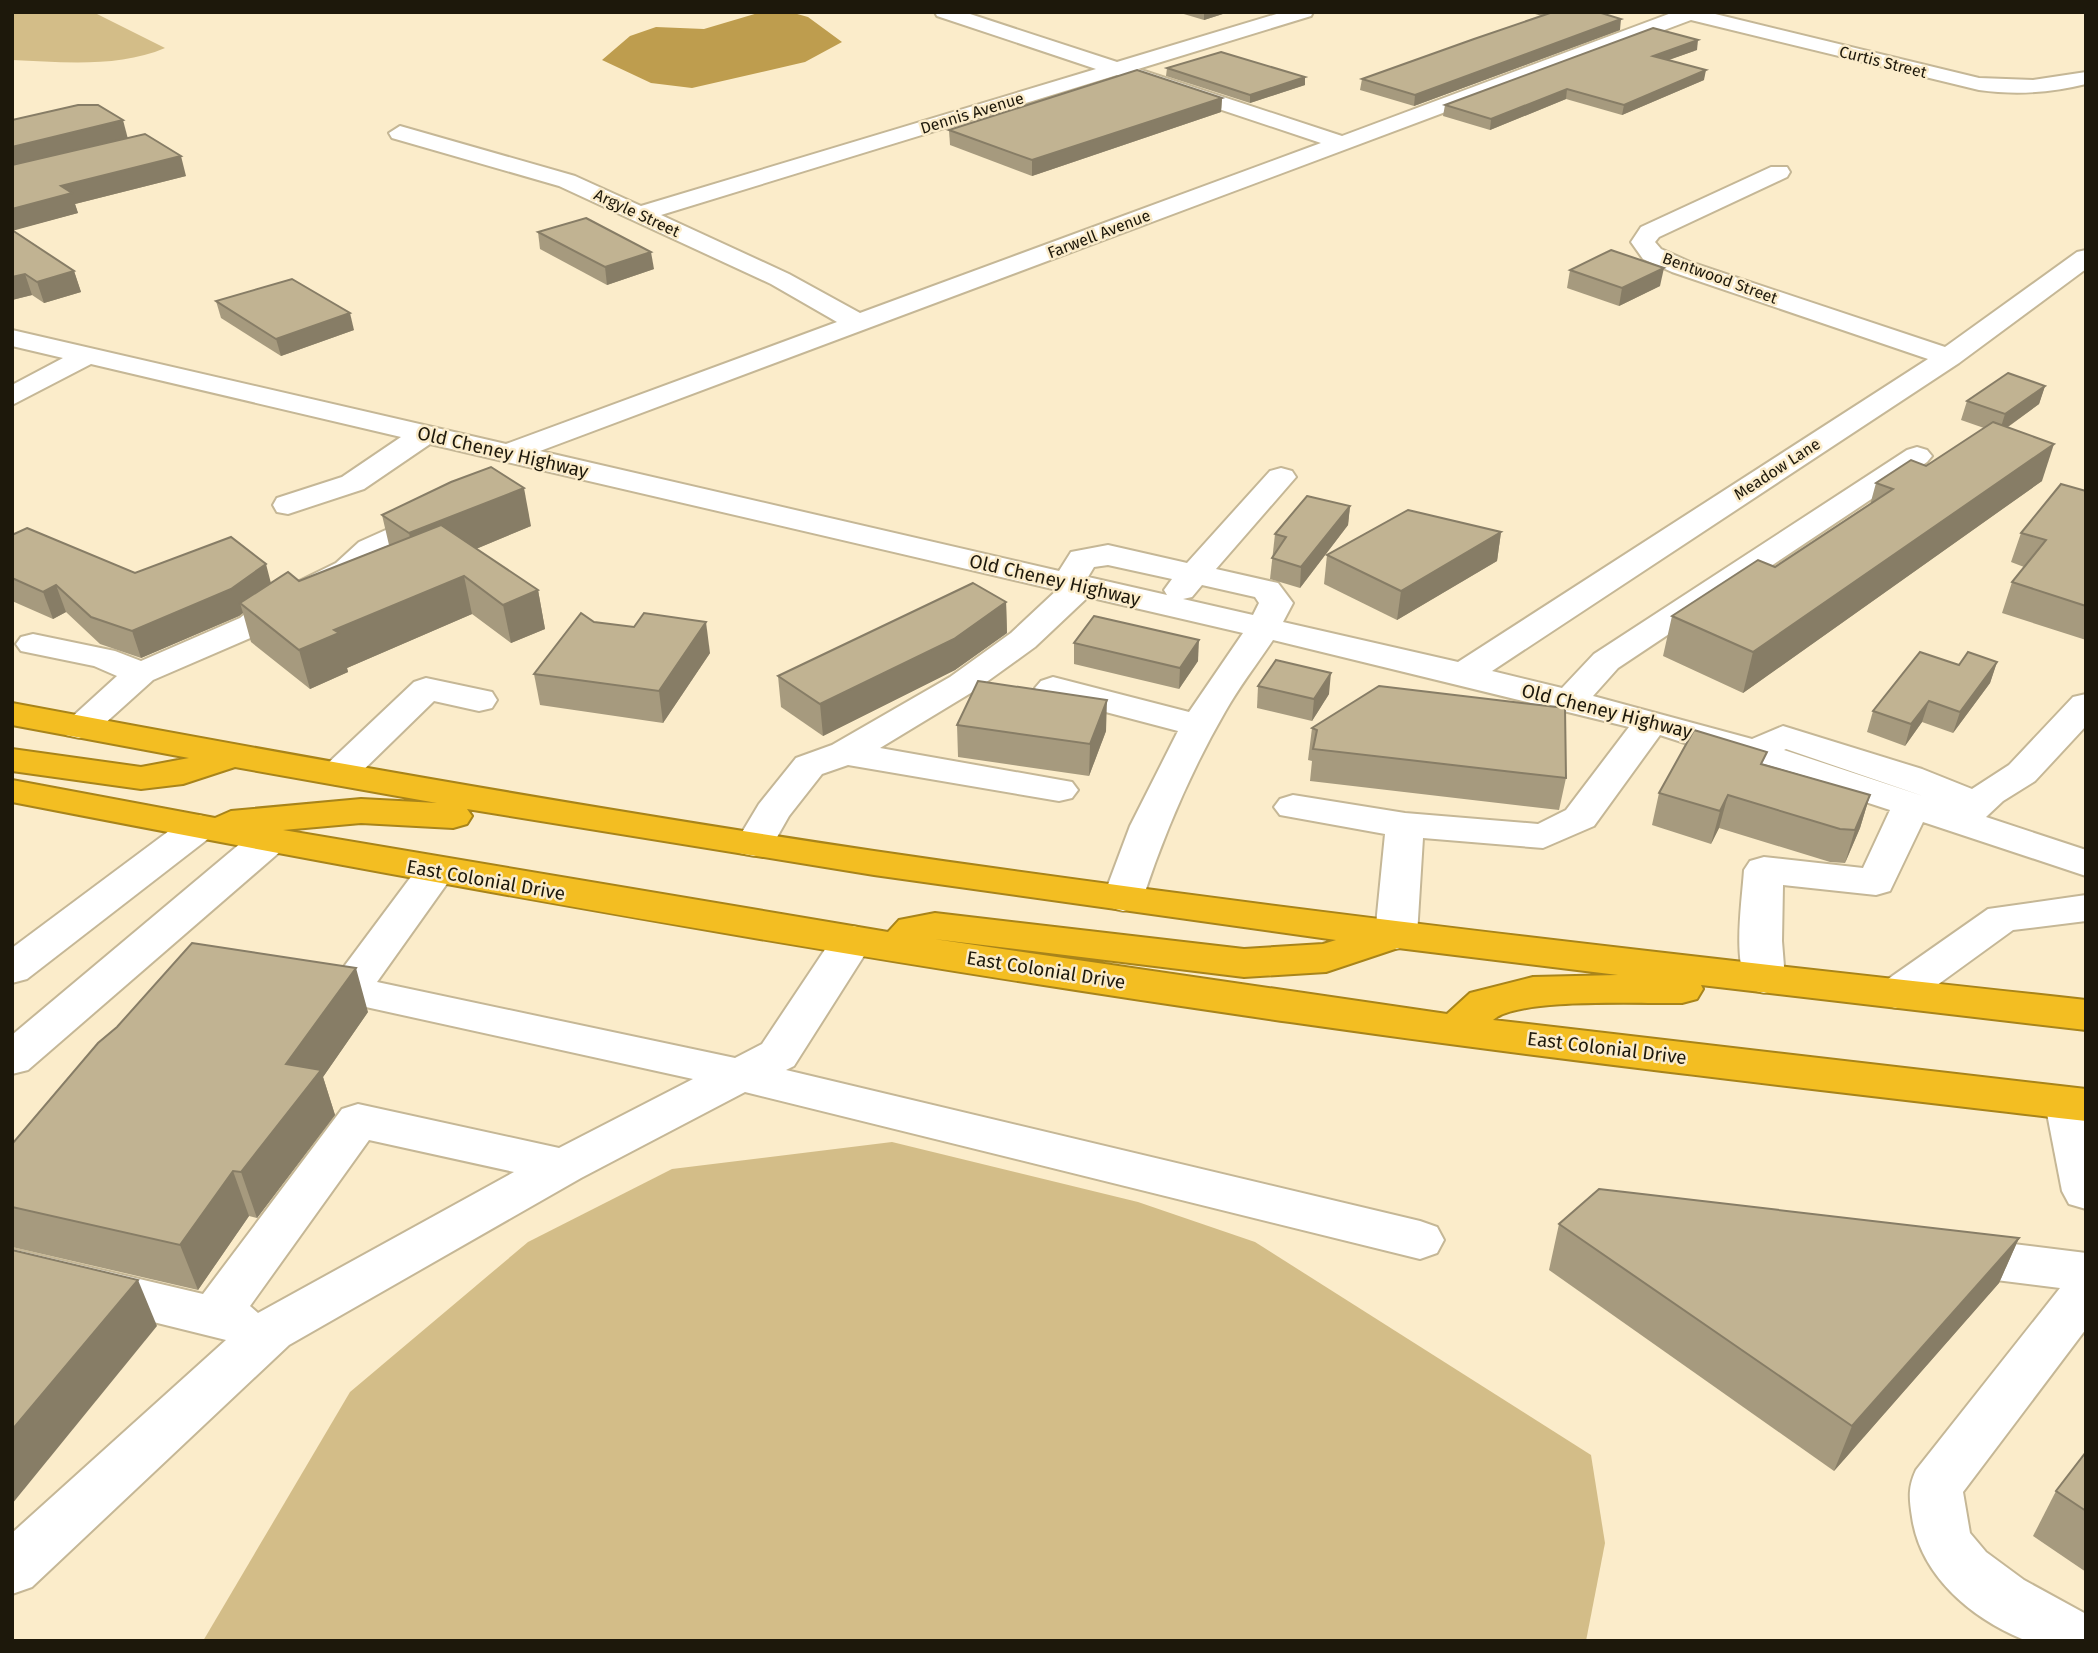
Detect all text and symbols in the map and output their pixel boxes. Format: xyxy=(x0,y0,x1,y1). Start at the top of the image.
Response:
street label: Curtis Street xyxy=(1837,42,1929,82)
street label: Dennis Avenue xyxy=(918,88,1026,138)
street label: Argyle Street xyxy=(591,185,683,241)
street label: Farwell Avenue xyxy=(1045,206,1153,262)
street label: Bentwood Street xyxy=(1660,248,1780,308)
street label: Old Cheney Highway xyxy=(415,421,591,483)
street label: Meadow Lane xyxy=(1730,434,1824,504)
street label: Old Cheney Highway xyxy=(967,549,1143,611)
street label: Old Cheney Highway xyxy=(1519,679,1695,743)
street label: East Colonial Drive xyxy=(405,855,567,905)
street label: East Colonial Drive xyxy=(965,946,1127,994)
street label: East Colonial Drive xyxy=(1526,1027,1688,1069)

